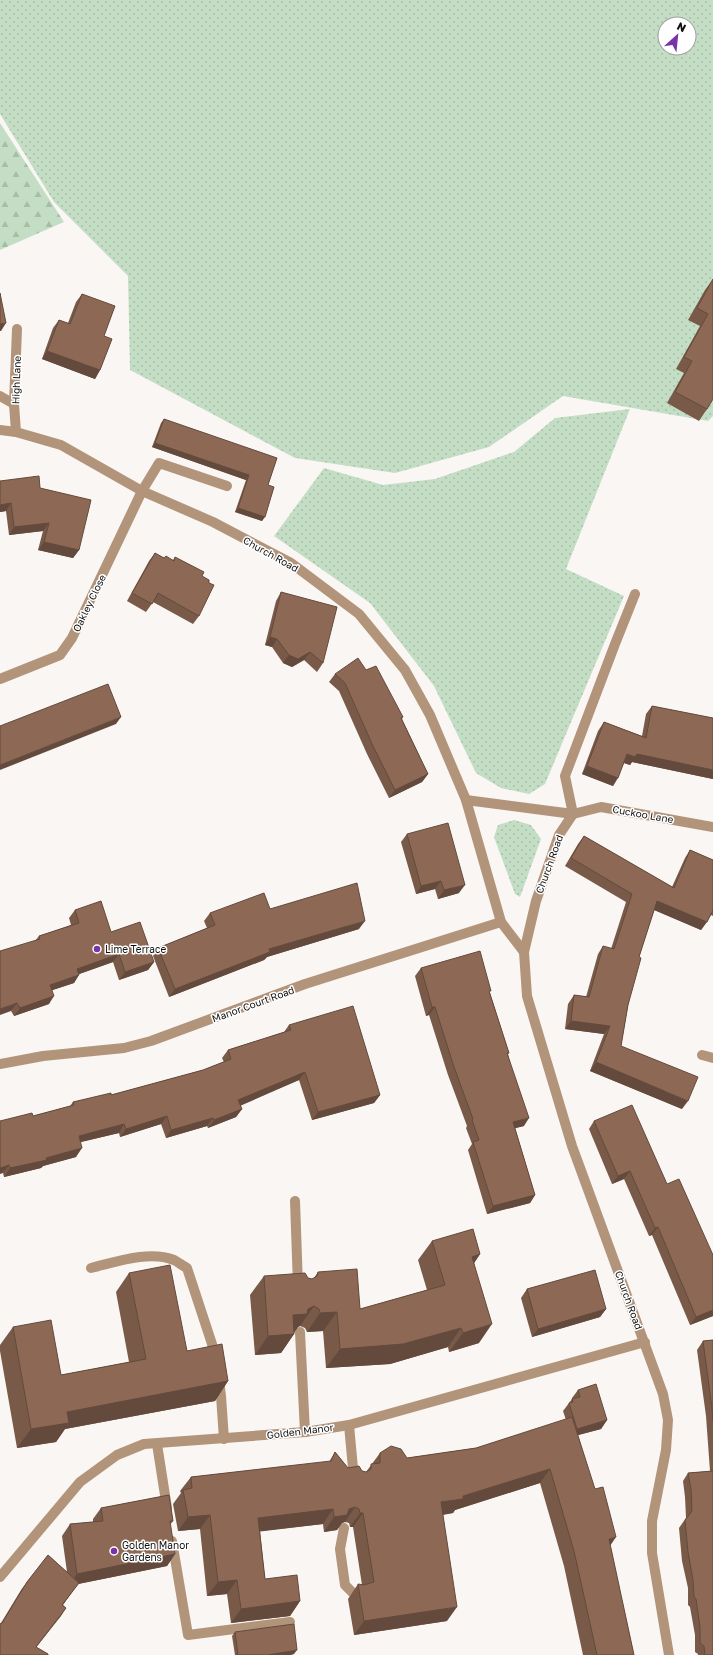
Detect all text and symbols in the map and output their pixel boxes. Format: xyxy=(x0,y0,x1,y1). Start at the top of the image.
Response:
north arrow xyxy=(657,16,697,56)
text: N xyxy=(675,19,688,34)
street label: High Lane xyxy=(9,355,23,404)
street label: Church Road xyxy=(241,534,301,574)
street label: Oakley Close xyxy=(70,572,108,634)
street label: Cuckoo Lane xyxy=(612,803,675,825)
street label: Church Road xyxy=(533,833,565,895)
place label: Lime Terrace xyxy=(105,943,166,955)
marker: Lime Terrace xyxy=(92,944,102,954)
street label: Manor Court Road xyxy=(210,984,296,1024)
street label: Church Road xyxy=(613,1269,645,1331)
street label: Golden Manor xyxy=(266,1421,334,1441)
place label: Golden Manor Gardens xyxy=(122,1539,189,1563)
marker: Golden Manor Gardens xyxy=(109,1546,119,1556)

